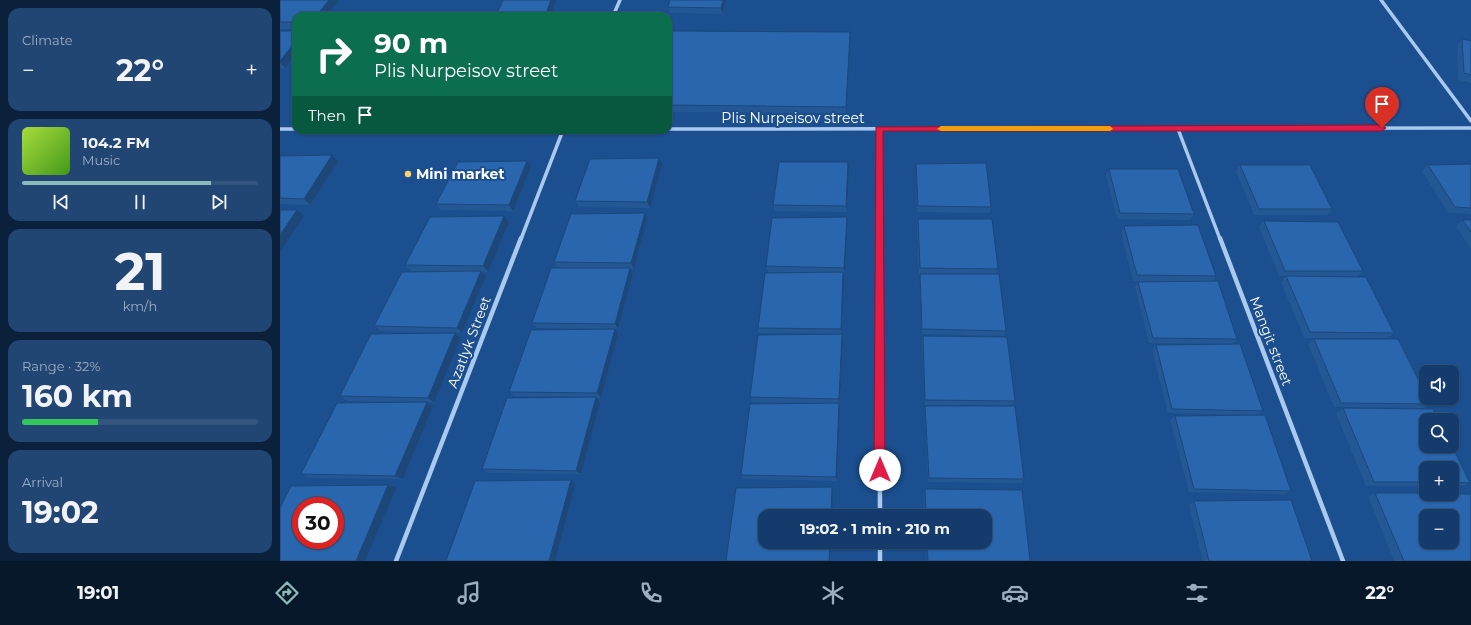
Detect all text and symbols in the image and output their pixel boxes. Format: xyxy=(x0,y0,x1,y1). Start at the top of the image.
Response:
text: 90 m xyxy=(374,26,448,60)
icon: right xyxy=(308,28,360,80)
text: Climate xyxy=(22,32,73,48)
text: 22° xyxy=(116,52,164,89)
text: − xyxy=(22,57,35,84)
text: + xyxy=(245,57,258,84)
text: Plis Nurpeisov street xyxy=(374,60,558,82)
pin xyxy=(1365,87,1399,128)
icon: arrive xyxy=(1371,93,1393,115)
icon: arrive xyxy=(354,104,376,126)
text: Then xyxy=(308,106,346,125)
street label: Plis Nurpeisov street xyxy=(721,109,865,127)
text: 104.2 FM xyxy=(82,133,150,152)
text: Music xyxy=(82,152,120,168)
place label: Mini market xyxy=(416,165,505,183)
marker: Mini market xyxy=(403,169,413,179)
icon: previous xyxy=(50,191,72,213)
icon: pause xyxy=(129,191,151,213)
icon: next xyxy=(208,191,230,213)
text: 21 xyxy=(114,240,166,303)
street label: Azatlyk Street xyxy=(443,293,495,390)
street label: Mangit street xyxy=(1246,294,1296,389)
text: km/h xyxy=(123,298,157,314)
text: Range · 32% xyxy=(22,358,100,374)
map controls xyxy=(1419,365,1459,549)
button: sound xyxy=(1419,365,1459,405)
text: 160 km xyxy=(22,378,133,415)
button: search xyxy=(1419,413,1459,453)
position arrow xyxy=(859,449,901,491)
button: + xyxy=(1419,461,1459,501)
text: Arrival xyxy=(22,474,63,490)
text: 19:02 xyxy=(22,494,99,531)
speed limit sign: 30 xyxy=(292,497,344,549)
button: − xyxy=(1419,509,1459,549)
text: 19:02 · 1 min · 210 m xyxy=(800,519,950,538)
icon: directions xyxy=(273,579,301,607)
icon: music xyxy=(455,579,483,607)
icon: phone xyxy=(637,579,665,607)
icon: climate xyxy=(819,579,847,607)
icon: car xyxy=(1001,579,1029,607)
icon: filters xyxy=(1183,579,1211,607)
text: 19:01 xyxy=(77,582,119,604)
text: 22° xyxy=(1365,582,1394,604)

